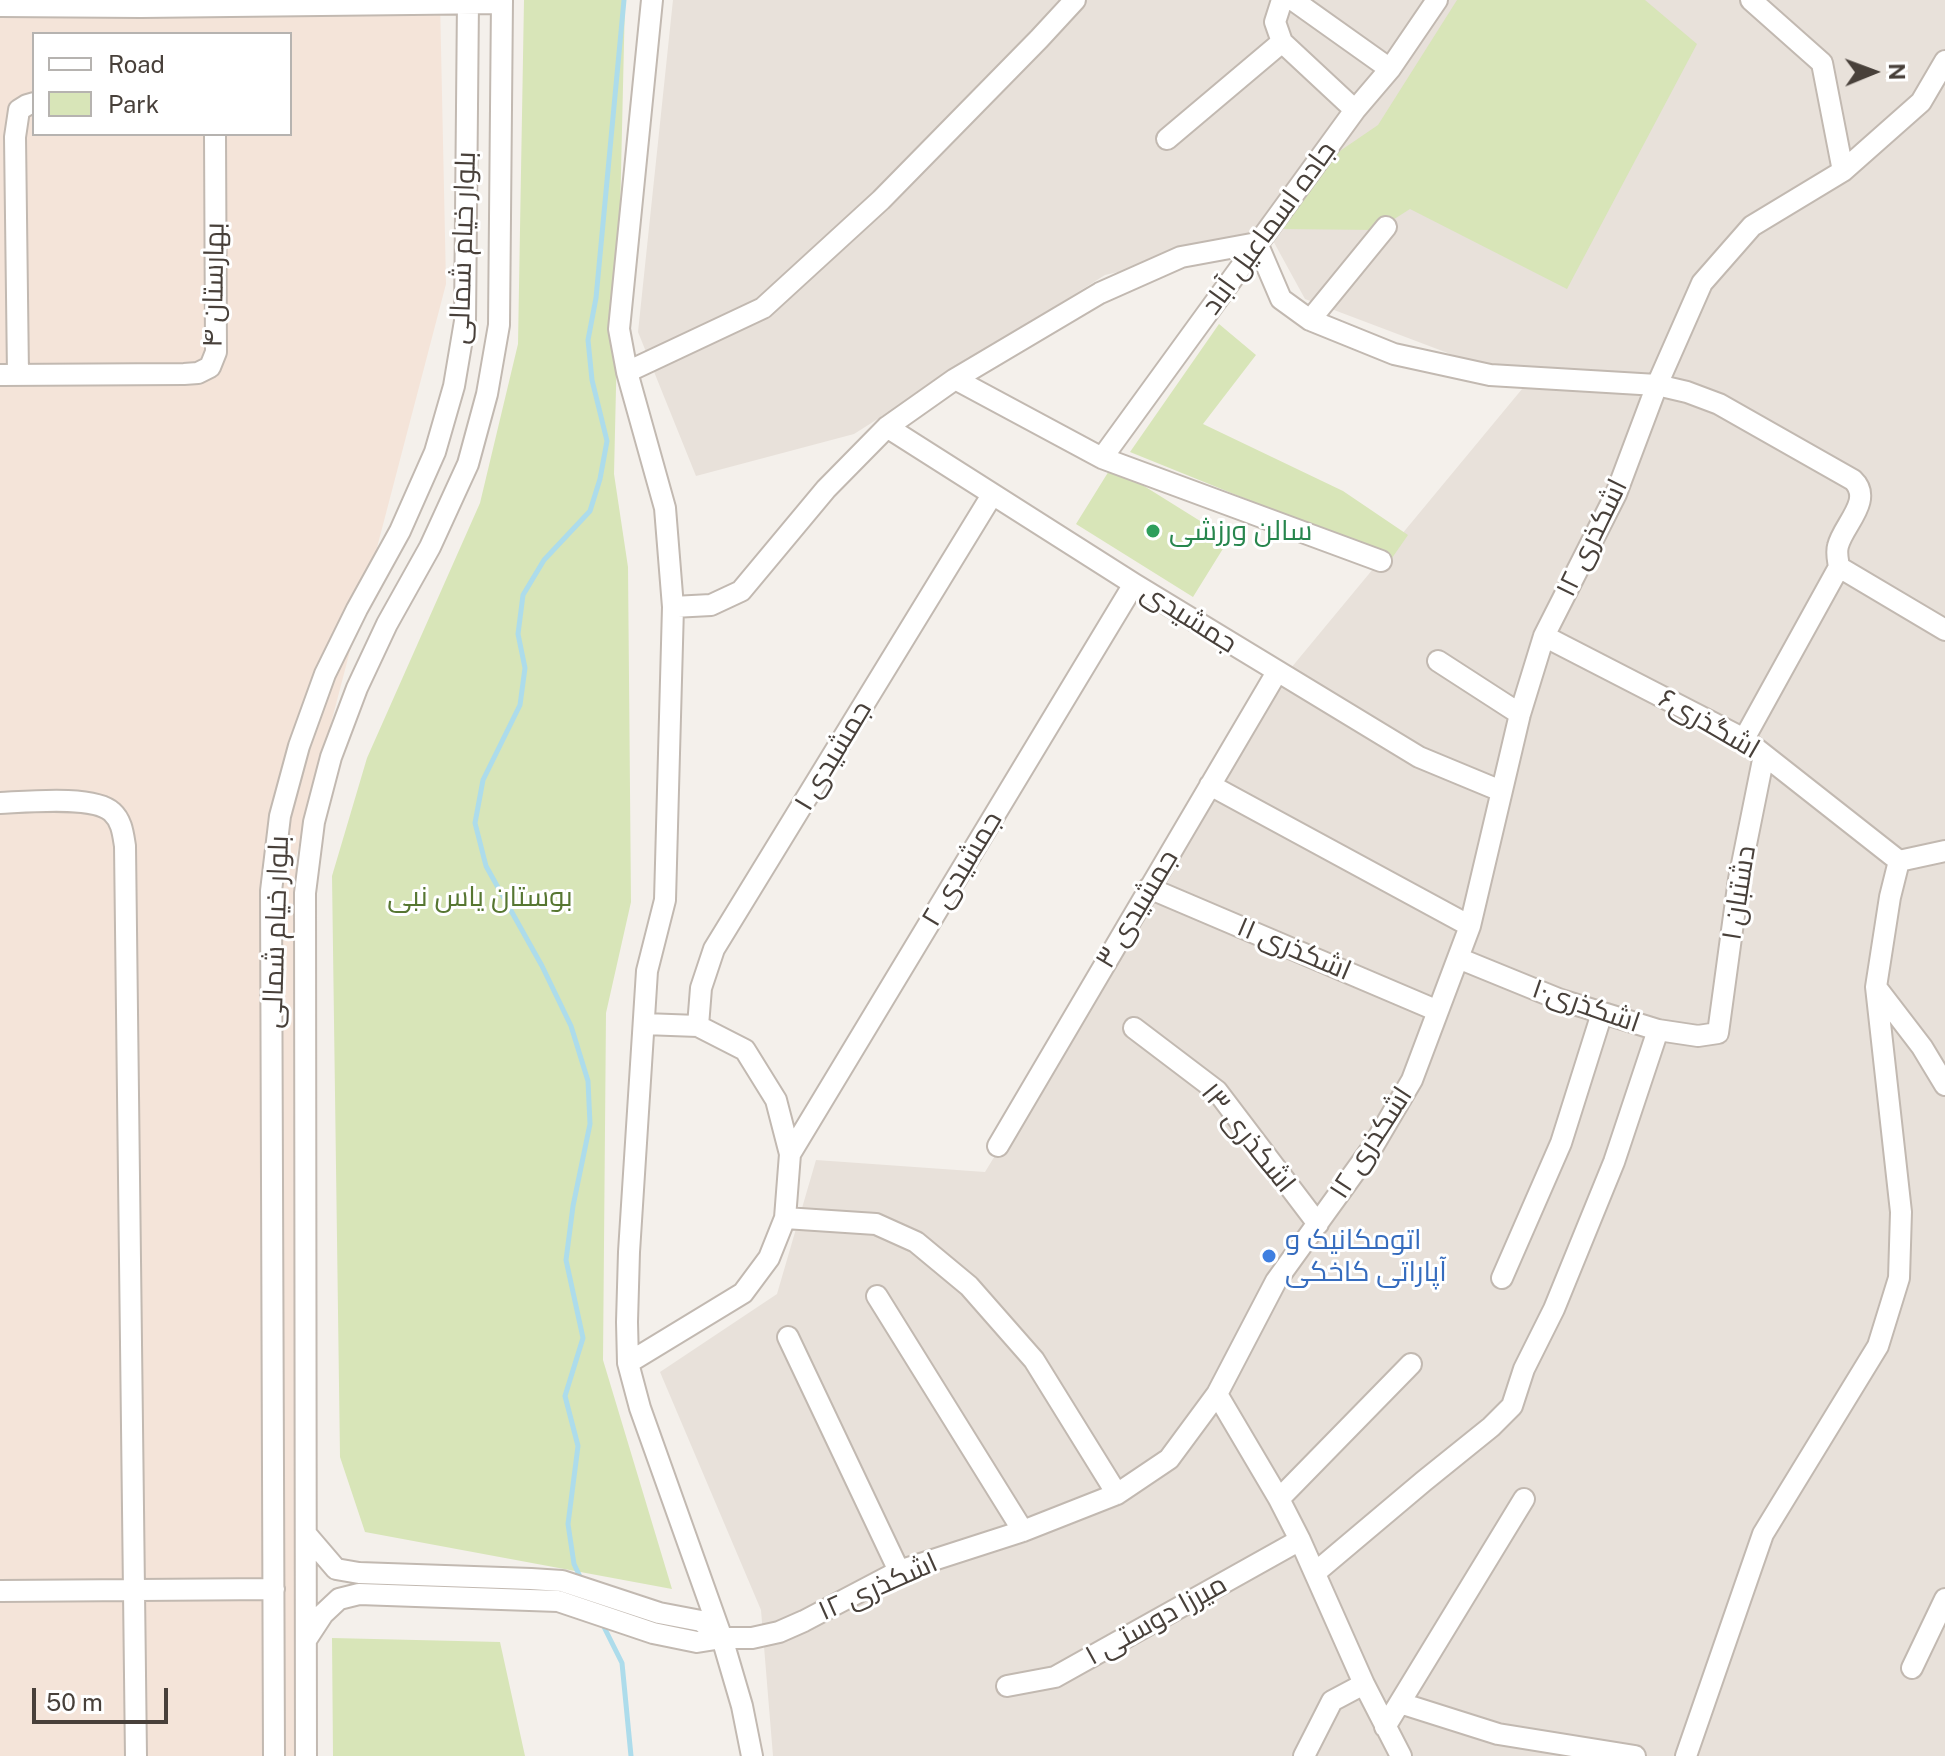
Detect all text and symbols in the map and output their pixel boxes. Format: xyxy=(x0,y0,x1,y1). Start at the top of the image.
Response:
legend xyxy=(32,32,292,136)
north arrow xyxy=(1833,32,1913,112)
text: Road xyxy=(108,50,165,78)
text: N xyxy=(1884,63,1910,80)
text: Park xyxy=(108,90,159,118)
street label: جاده اسماعیل آباد xyxy=(1195,135,1343,321)
street label: بلوار خیام شمالی xyxy=(443,151,483,345)
street label: بهارستان ۴ xyxy=(196,222,232,348)
street label: اشکذری ۱۲ xyxy=(1549,474,1635,602)
place label: سالن ورزشی xyxy=(1169,514,1312,548)
marker: سالن ورزشی xyxy=(1144,522,1162,540)
street label: جمشیدی xyxy=(1135,575,1243,661)
street label: اشگذری۶ xyxy=(1652,682,1766,766)
street label: جمشیدی ۱ xyxy=(787,695,879,817)
street label: جمشیدی ۲ xyxy=(915,805,1009,933)
street label: بلوار خیام شمالی xyxy=(256,835,296,1029)
street label: دشتبان ۱ xyxy=(1715,843,1763,943)
street label: جمشیدی ۳ xyxy=(1088,844,1186,974)
park label: بوستان یاس نبی xyxy=(387,880,573,914)
street label: اشکذری ۱۱ xyxy=(1232,910,1356,988)
street label: اشکذری۱۰ xyxy=(1527,972,1645,1040)
street label: اشکذری ۱۳ xyxy=(1194,1077,1302,1199)
street label: اشکذری ۱۲ xyxy=(1322,1081,1420,1205)
place label: اتومکانیک و آپاراتی کاخکی xyxy=(1285,1223,1447,1289)
marker: اتومکانیک و آپاراتی کاخکی xyxy=(1260,1247,1278,1265)
street label: اشکذری ۱۲ xyxy=(813,1546,943,1628)
street label: میرزا دوستی ۱ xyxy=(1079,1567,1233,1673)
scale bar xyxy=(36,1672,172,1722)
text: 50 m xyxy=(46,1688,103,1716)

